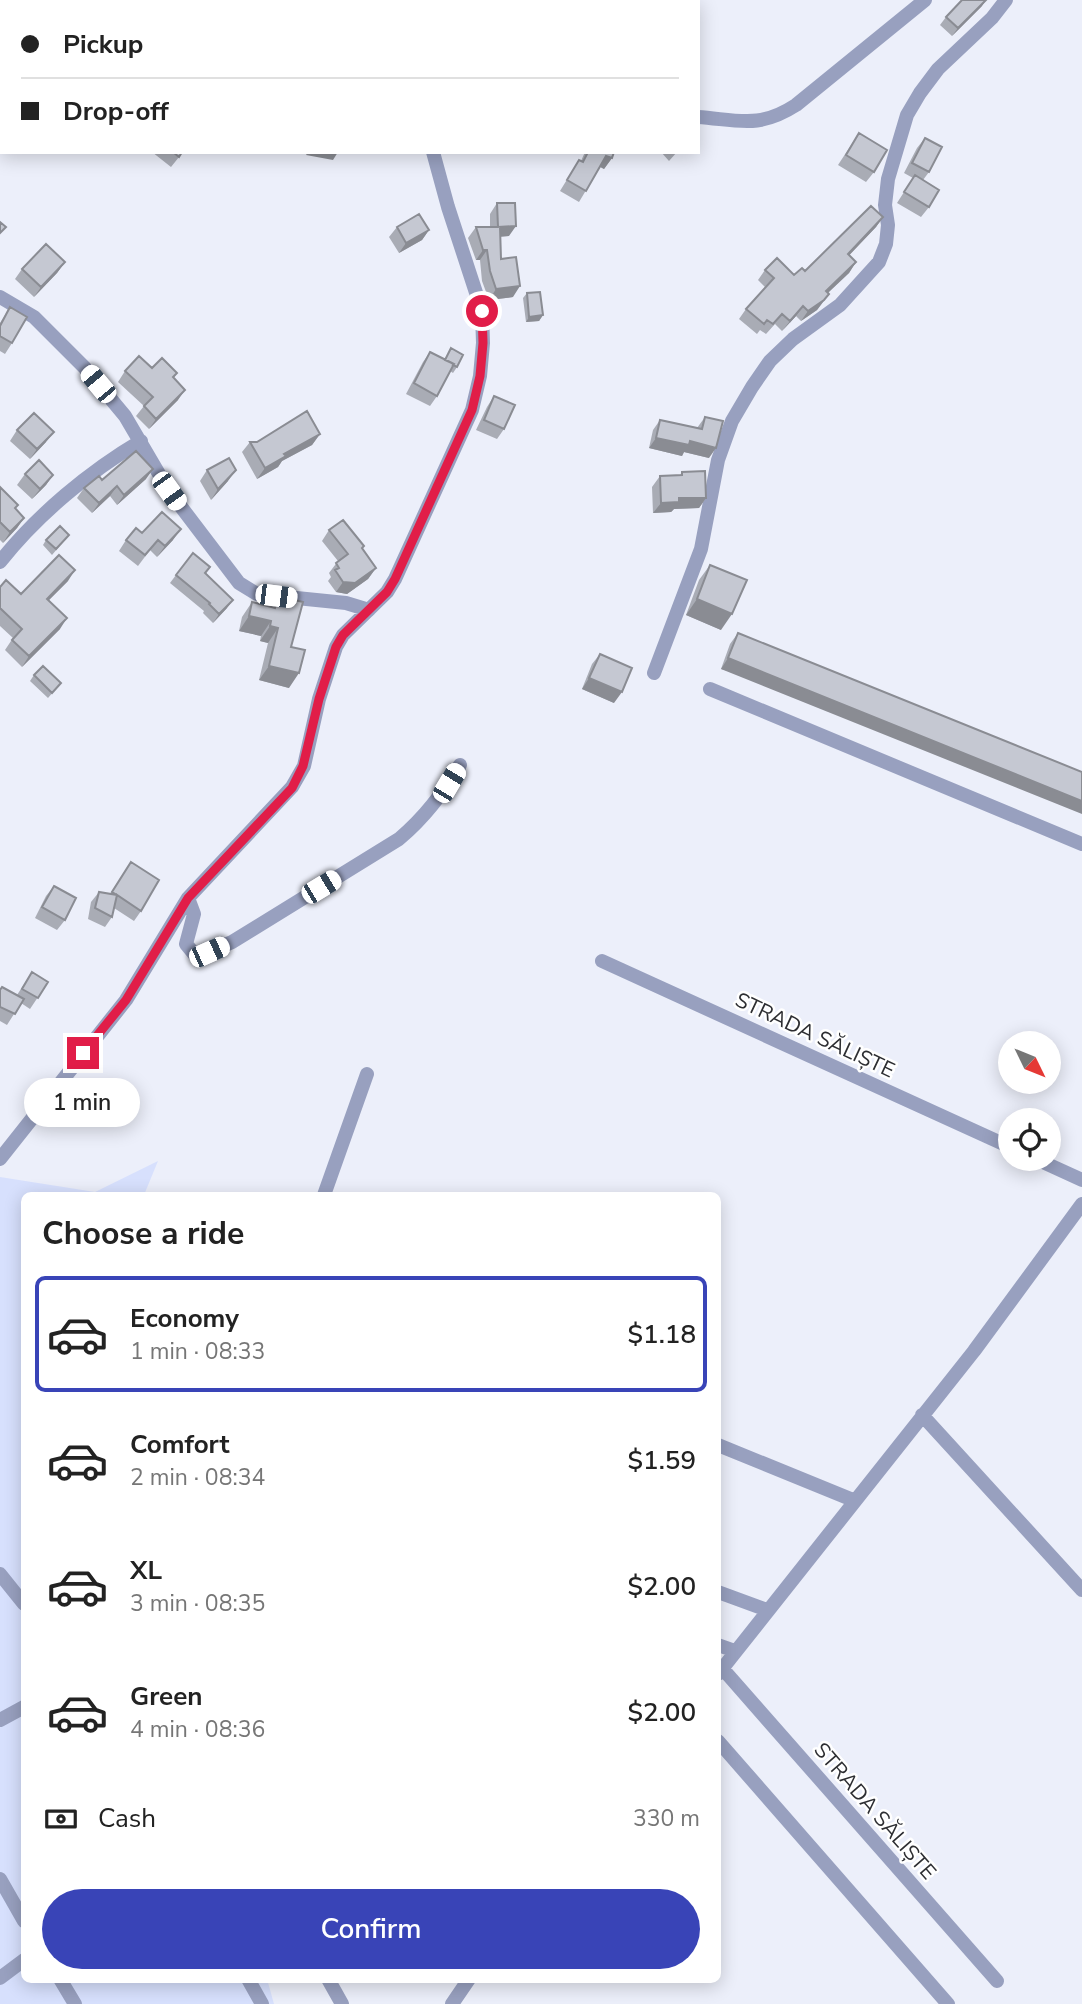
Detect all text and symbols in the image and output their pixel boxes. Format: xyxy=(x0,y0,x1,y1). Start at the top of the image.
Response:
text: Pickup xyxy=(63,27,143,62)
text: Drop-off xyxy=(63,94,169,129)
route start xyxy=(466,295,498,327)
car xyxy=(77,361,120,407)
car xyxy=(149,468,190,514)
car xyxy=(254,583,299,609)
car xyxy=(430,760,469,806)
car xyxy=(298,867,345,907)
car xyxy=(186,934,233,970)
street label: STRADA SĂLIȘTE xyxy=(731,986,899,1084)
north arrow xyxy=(998,1031,1060,1094)
map controls xyxy=(998,1031,1061,1171)
route end xyxy=(67,1037,99,1069)
callout: 1 min xyxy=(25,1078,141,1126)
text: 1 min xyxy=(53,1087,111,1118)
button: locate xyxy=(998,1108,1061,1171)
text: Choose a ride xyxy=(42,1212,244,1255)
text: Economy xyxy=(130,1301,239,1336)
icon: car xyxy=(46,1303,109,1366)
text: $1.18 xyxy=(627,1317,696,1352)
text: 1 min · 08:33 xyxy=(130,1336,265,1367)
text: Comfort xyxy=(130,1427,230,1462)
icon: car xyxy=(46,1429,109,1492)
text: $1.59 xyxy=(627,1443,696,1478)
text: 2 min · 08:34 xyxy=(130,1462,265,1493)
text: XL xyxy=(130,1553,162,1588)
icon: car xyxy=(46,1555,109,1618)
text: $2.00 xyxy=(627,1569,696,1604)
text: 3 min · 08:35 xyxy=(130,1588,265,1619)
text: Green xyxy=(130,1679,203,1714)
icon: car xyxy=(46,1681,109,1744)
text: $2.00 xyxy=(627,1695,696,1730)
text: 4 min · 08:36 xyxy=(130,1714,265,1745)
street label: STRADA SĂLIȘTE xyxy=(808,1737,942,1885)
icon: cash xyxy=(42,1800,80,1838)
text: Cash xyxy=(98,1801,156,1836)
text: 330 m xyxy=(633,1803,700,1834)
button: Confirm xyxy=(42,1889,700,1969)

